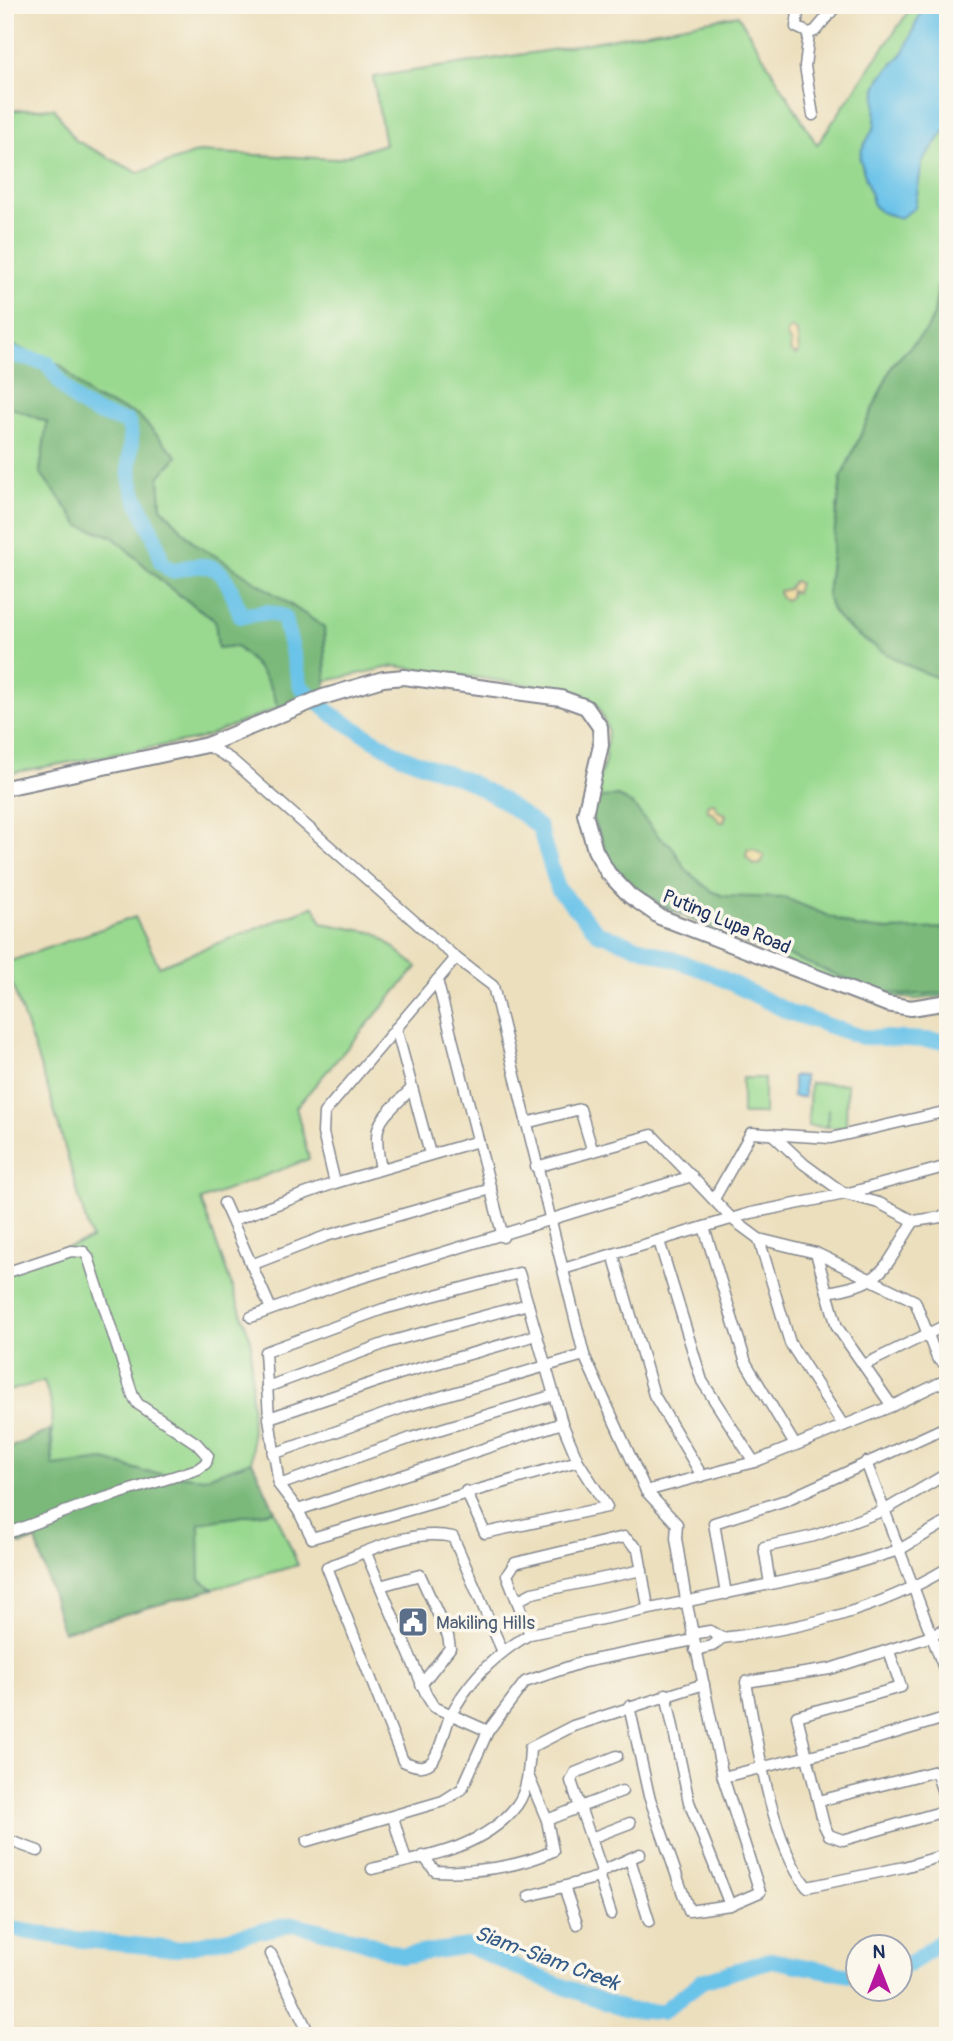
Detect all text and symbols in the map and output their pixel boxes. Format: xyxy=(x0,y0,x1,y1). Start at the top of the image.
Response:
street label: Puting Lupa Road xyxy=(659,884,794,960)
public building icon: Makiling Hills xyxy=(396,1605,430,1639)
place label: Makiling Hills xyxy=(436,1611,535,1635)
water label: Siam-Siam Creek xyxy=(471,1920,625,1998)
north arrow xyxy=(844,1932,914,2002)
text: N xyxy=(873,1940,886,1964)

